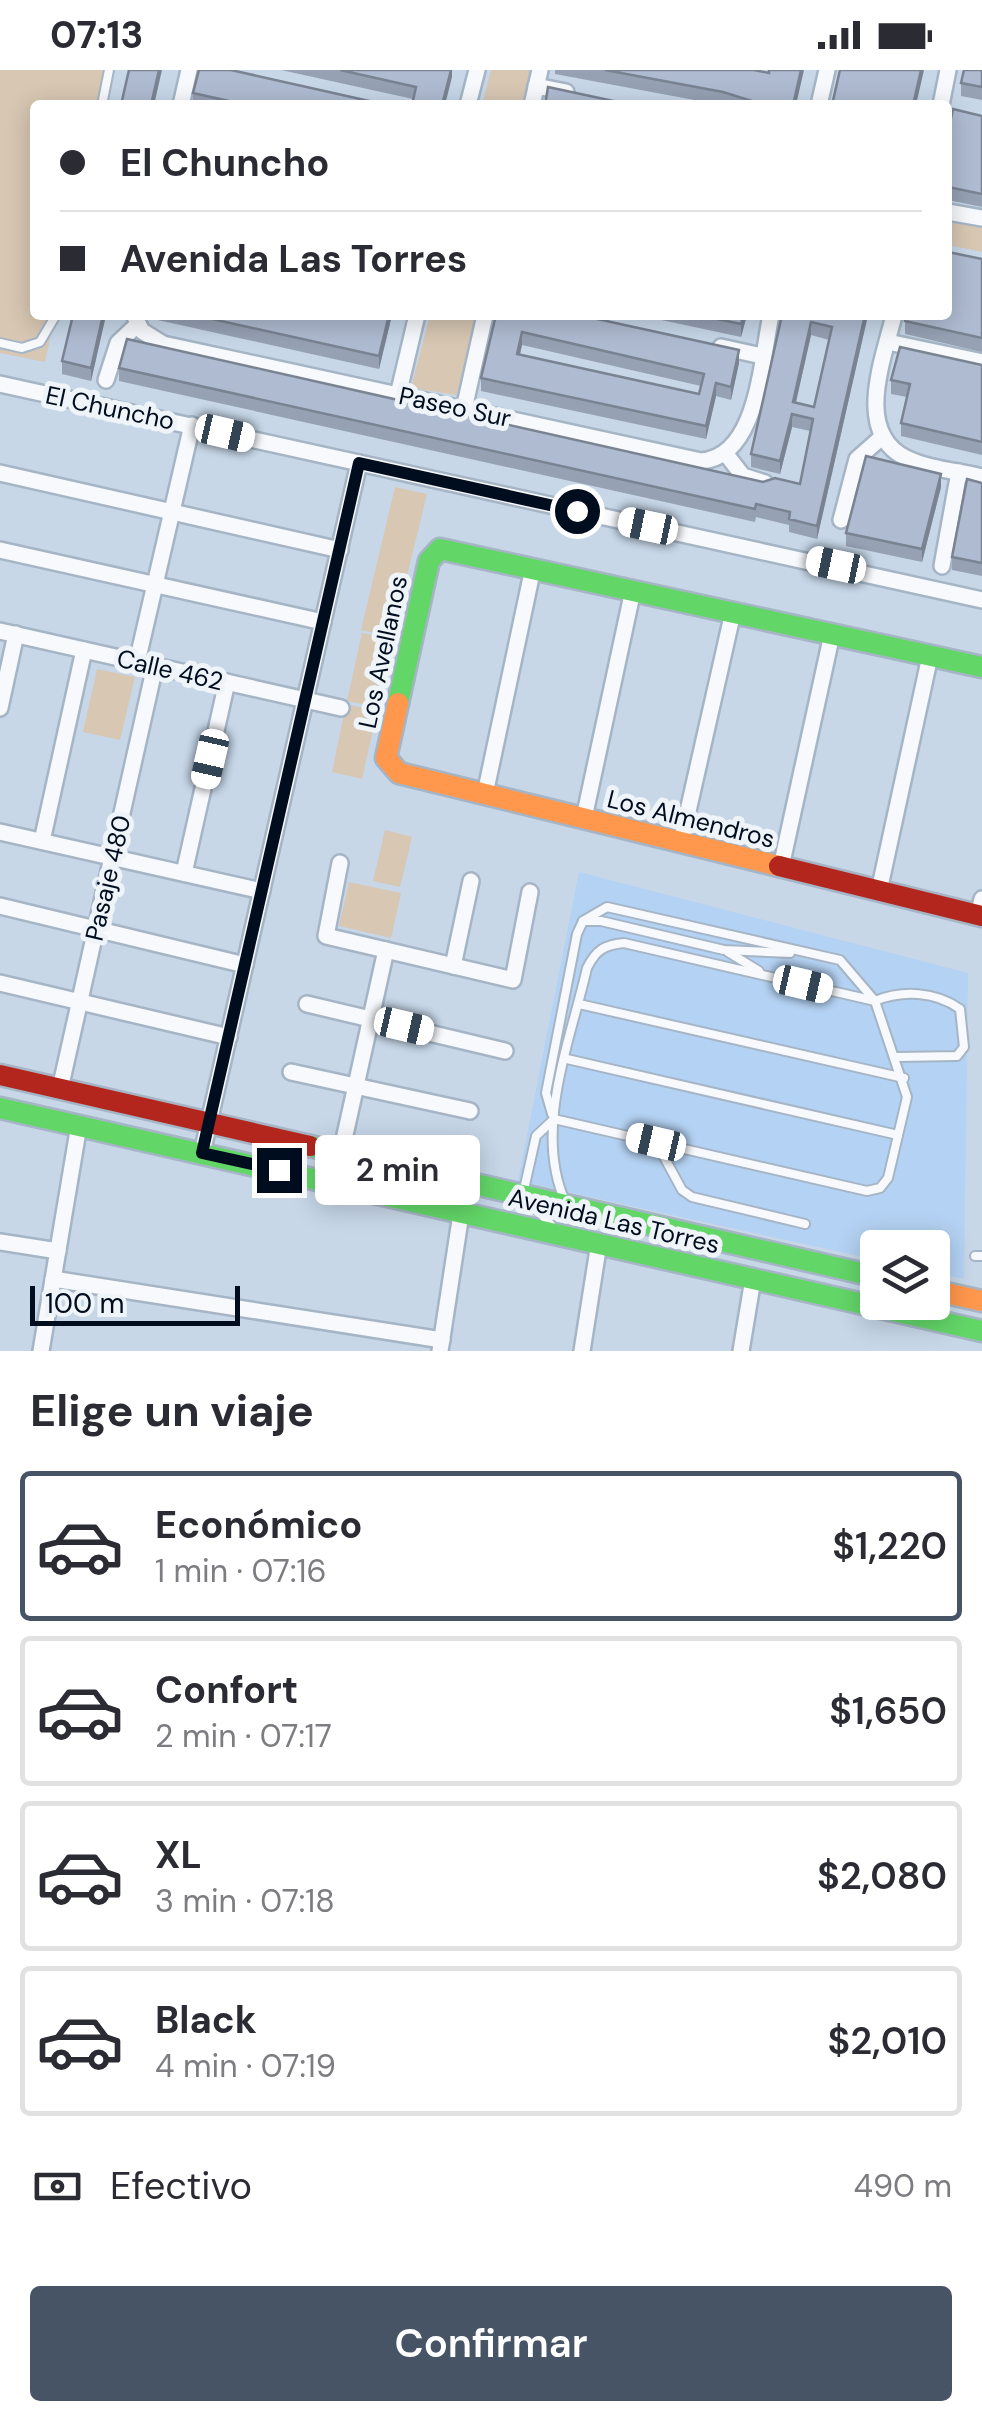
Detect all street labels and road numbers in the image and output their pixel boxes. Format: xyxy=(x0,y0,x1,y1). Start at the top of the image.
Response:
street label: El Chuncho xyxy=(43,378,177,438)
street label: Paseo Sur xyxy=(396,379,514,435)
street label: Los Avellanos xyxy=(351,573,415,731)
street label: Calle 462 xyxy=(114,642,226,698)
street label: Los Almendros xyxy=(604,782,778,856)
street label: Pasaje 480 xyxy=(78,812,138,944)
street label: Avenida Las Torres xyxy=(505,1181,723,1261)

